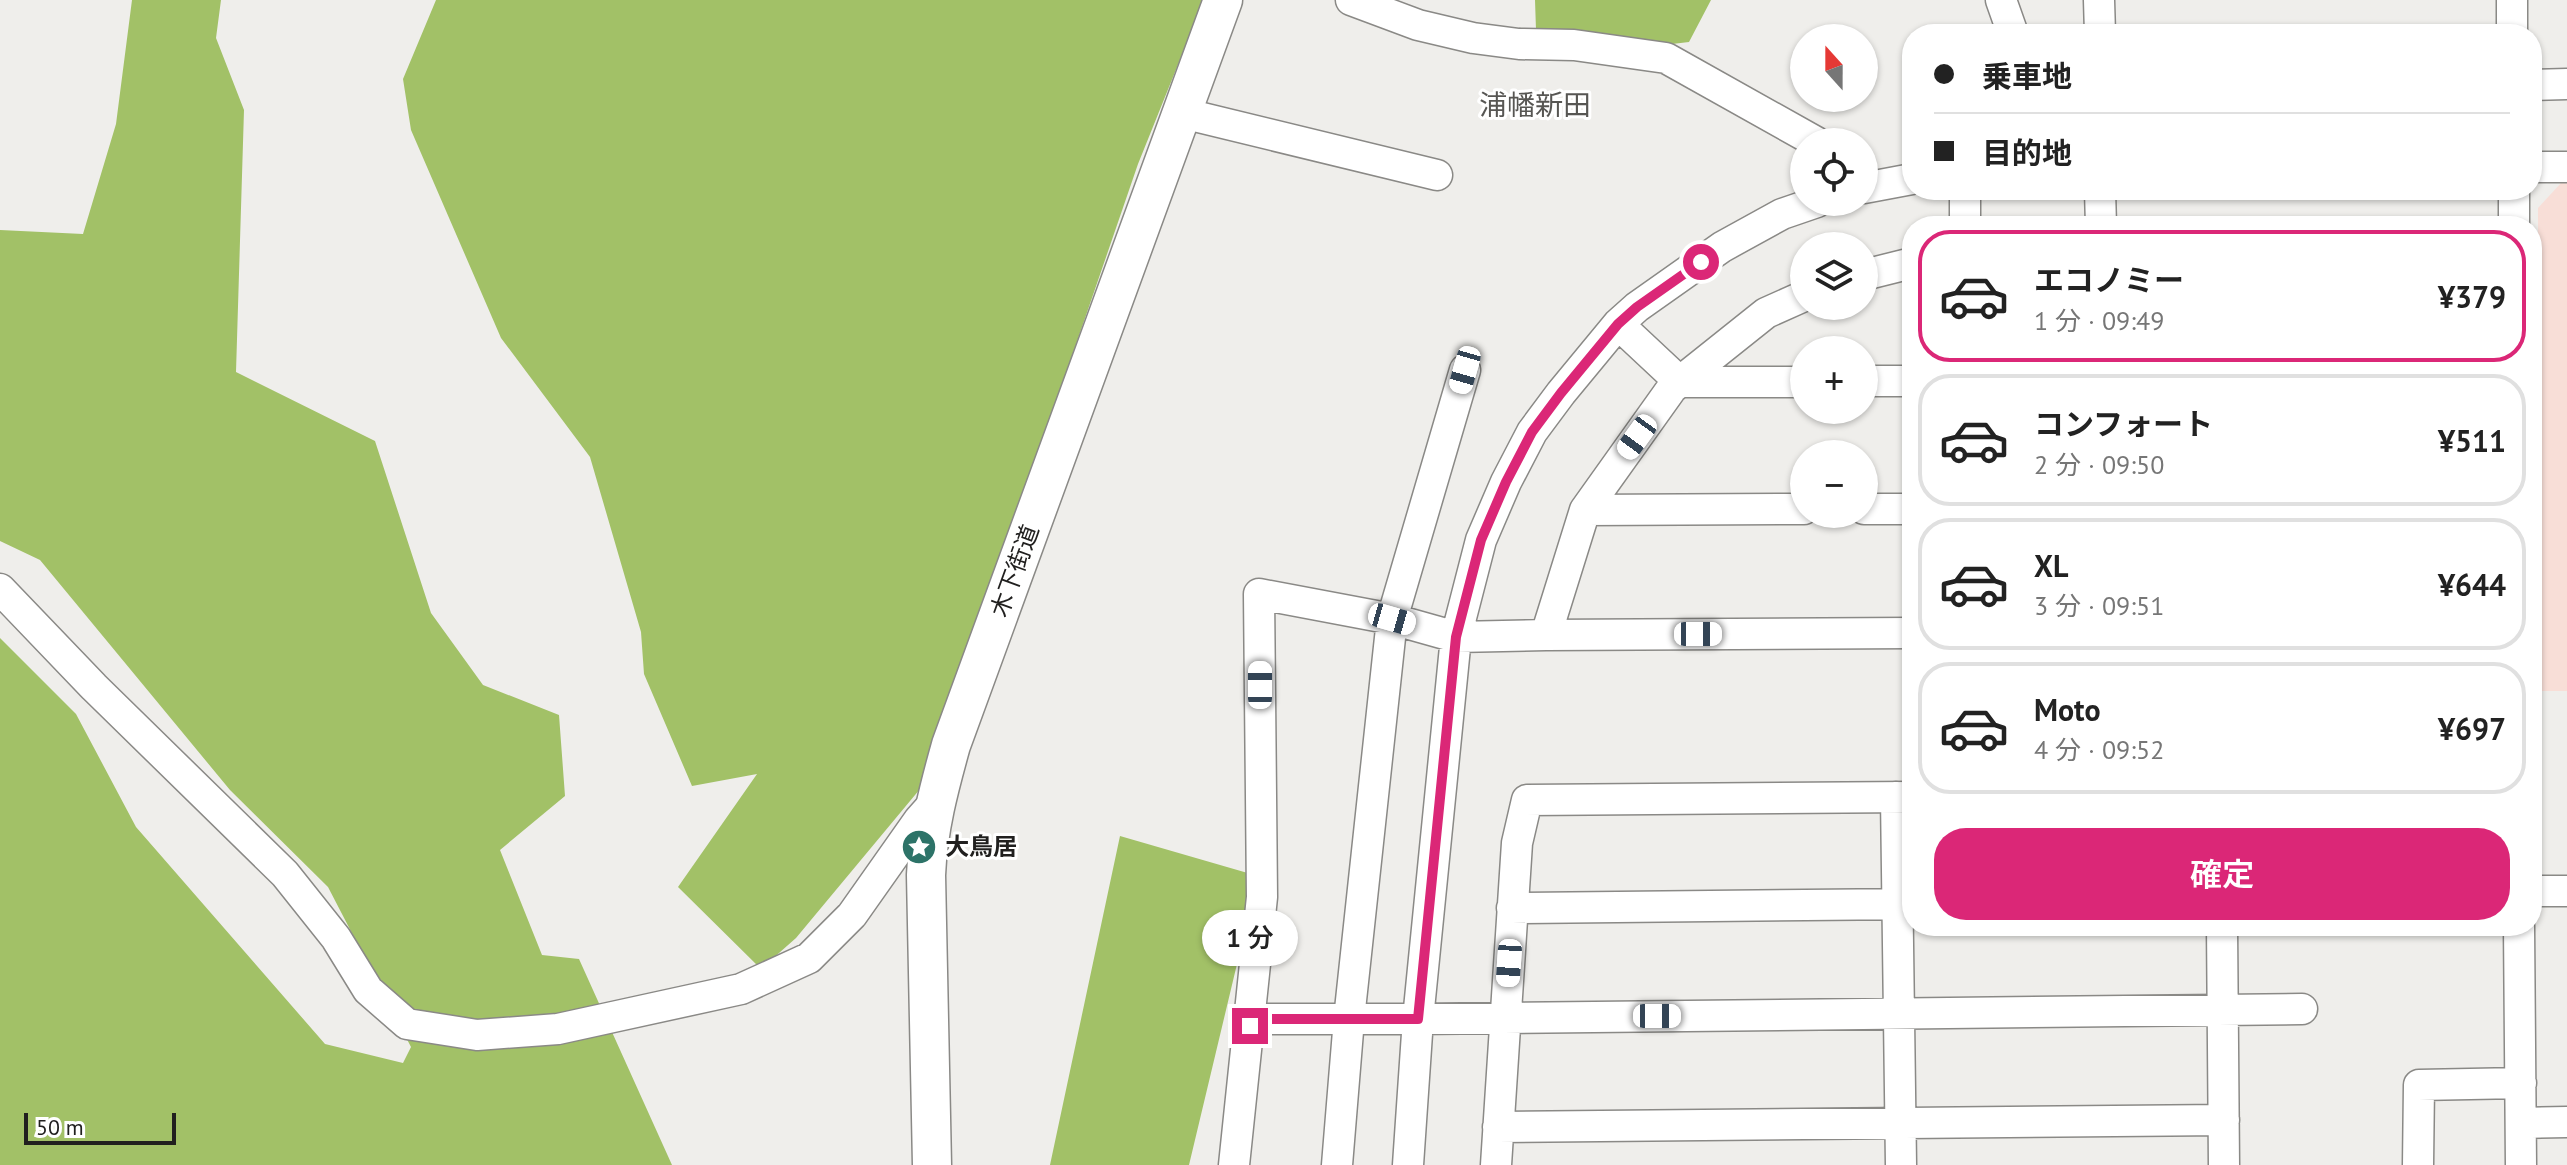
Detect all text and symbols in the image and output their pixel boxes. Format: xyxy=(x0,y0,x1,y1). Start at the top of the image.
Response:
north arrow xyxy=(1790,24,1878,112)
map controls xyxy=(1790,24,1878,528)
text: 乗車地 xyxy=(1982,56,2072,95)
district label: 浦幡新田 xyxy=(1479,86,1591,123)
button: locate xyxy=(1790,128,1878,216)
text: 目的地 xyxy=(1982,133,2072,172)
button: layers xyxy=(1790,232,1878,320)
route start xyxy=(1683,244,1719,280)
icon: car xyxy=(1938,260,2010,332)
text: エコノミー xyxy=(2034,260,2184,299)
text: ¥379 xyxy=(2438,277,2506,316)
text: 1 分 · 09:49 xyxy=(2034,304,2164,337)
button: + xyxy=(1790,336,1878,424)
car xyxy=(1447,344,1483,396)
icon: car xyxy=(1938,404,2010,476)
text: コンフォート xyxy=(2034,404,2213,443)
car xyxy=(1613,411,1661,463)
text: ¥511 xyxy=(2438,421,2506,460)
button: − xyxy=(1790,440,1878,528)
text: 2 分 · 09:50 xyxy=(2034,448,2164,481)
street label: 木下街道 xyxy=(984,520,1046,621)
text: XL xyxy=(2034,546,2068,585)
icon: car xyxy=(1938,548,2010,620)
text: ¥644 xyxy=(2438,565,2506,604)
text: 3 分 · 09:51 xyxy=(2034,589,2164,622)
car xyxy=(1366,601,1418,637)
car xyxy=(1674,622,1722,646)
car xyxy=(1248,661,1272,709)
text: Moto xyxy=(2034,690,2101,729)
icon: car xyxy=(1938,692,2010,764)
text: ¥697 xyxy=(2438,709,2506,748)
text: 4 分 · 09:52 xyxy=(2034,733,2164,766)
place icon: 大鳥居 xyxy=(900,828,938,866)
button: 確定 xyxy=(1934,828,2510,920)
place label: 大鳥居 xyxy=(945,831,1017,862)
callout: 1 分 xyxy=(1202,910,1298,966)
text: 1 分 xyxy=(1226,921,1274,954)
car xyxy=(1495,938,1523,988)
car xyxy=(1633,1004,1681,1028)
route end xyxy=(1232,1008,1268,1044)
scale bar xyxy=(24,1109,176,1145)
text: 50 m xyxy=(36,1113,84,1141)

